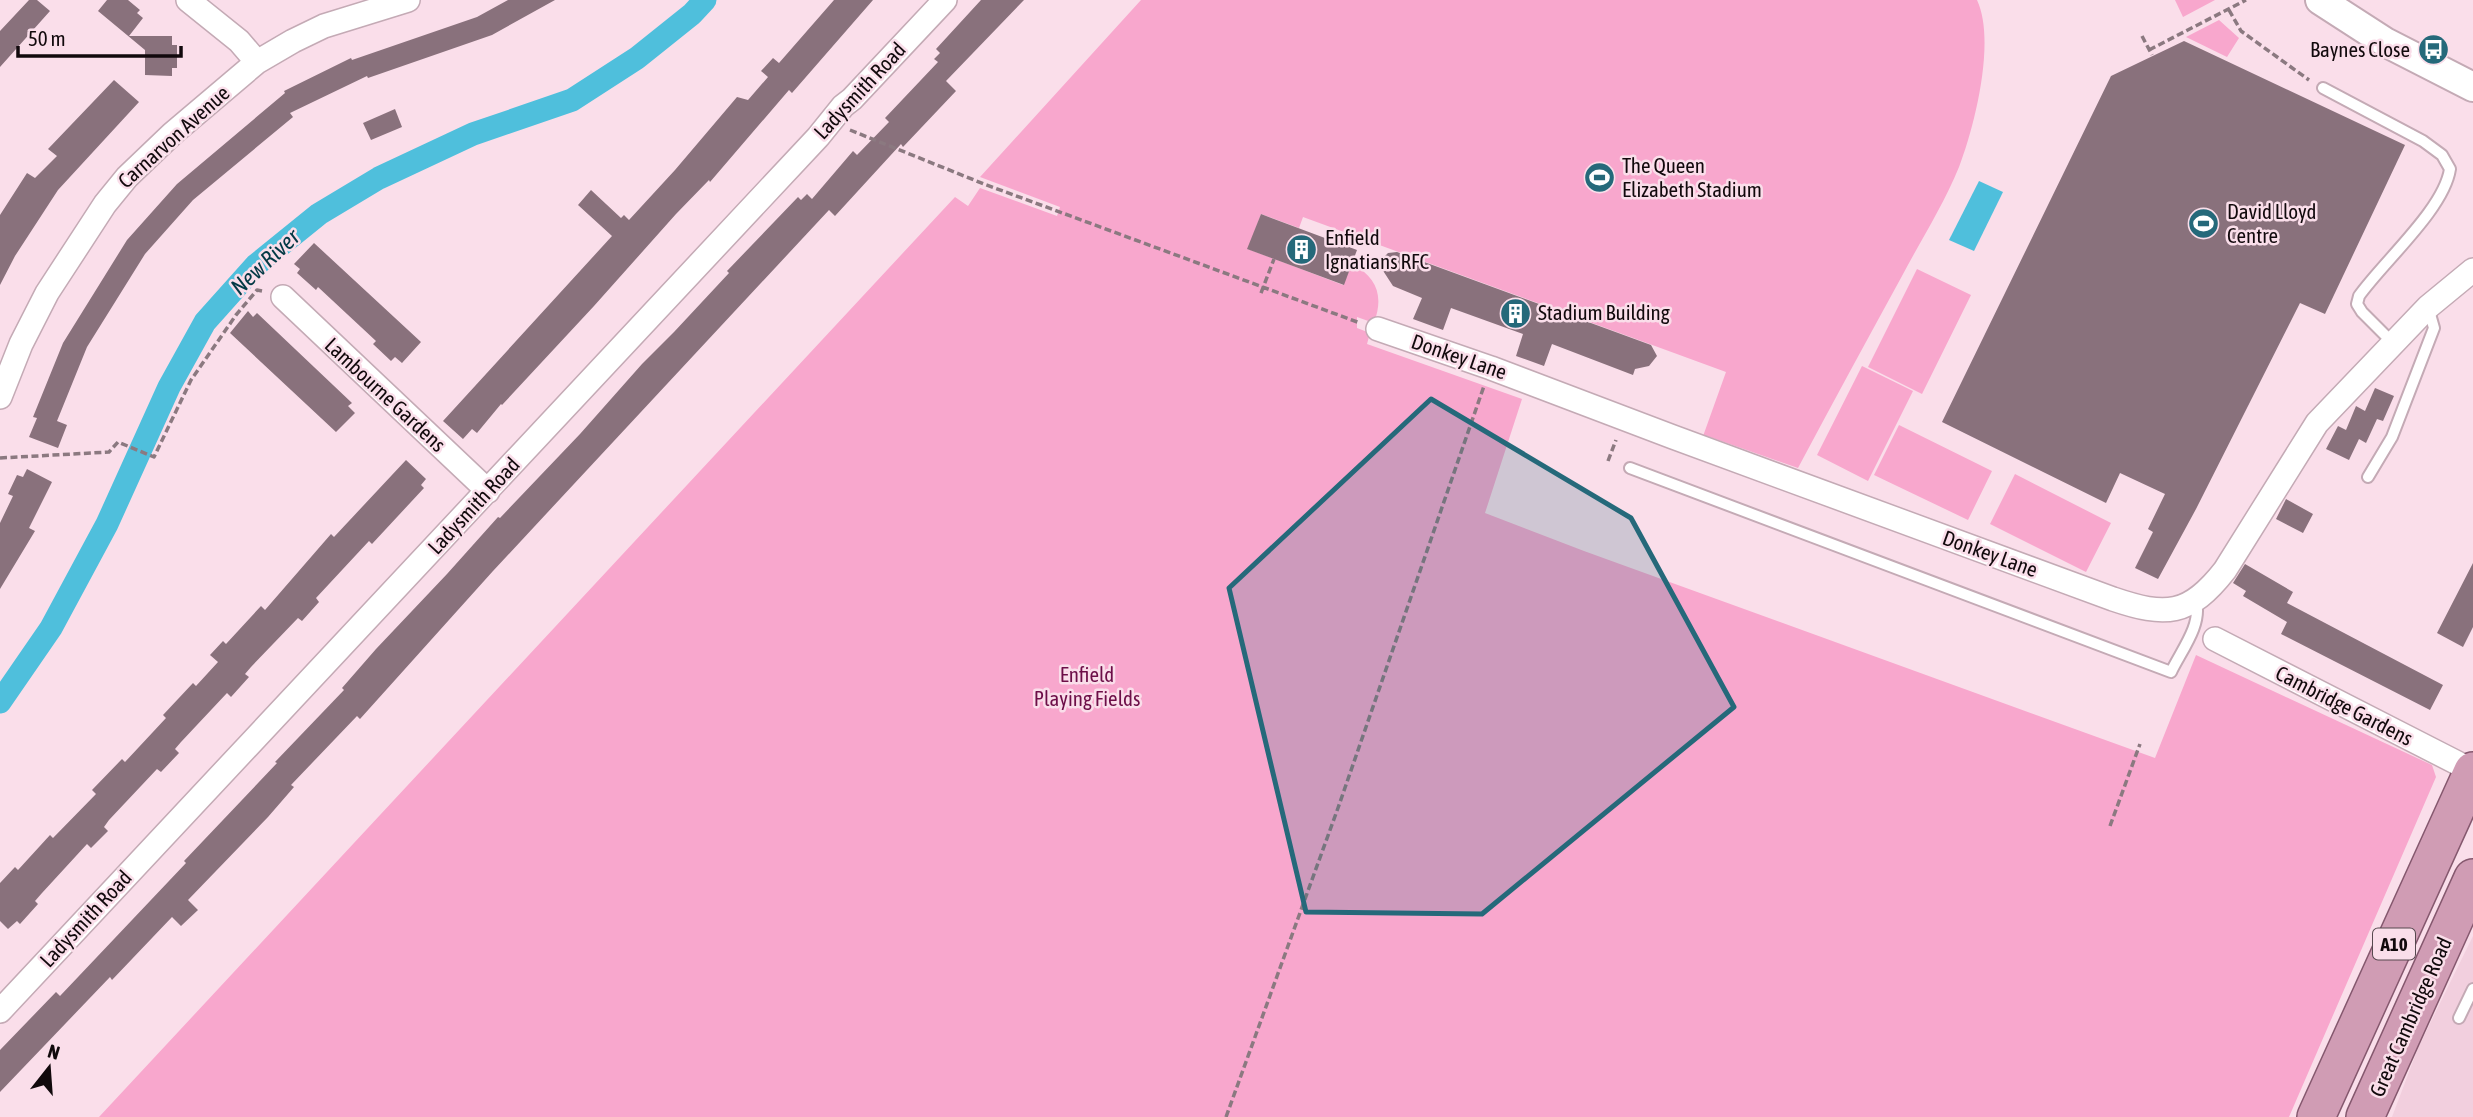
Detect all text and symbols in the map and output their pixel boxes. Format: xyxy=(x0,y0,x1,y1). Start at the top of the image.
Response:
scale bar xyxy=(18,14,180,58)
text: 50 m xyxy=(28,26,66,50)
bus stop icon: Baynes Close xyxy=(2416,33,2450,67)
street label: Ladysmith Road xyxy=(809,37,910,144)
place label: Baynes Close xyxy=(2310,37,2410,61)
street label: Carnarvon Avenue xyxy=(113,80,234,192)
place label: The Queen Elizabeth Stadium xyxy=(1622,153,1762,201)
sports icon: The Queen Elizabeth Stadium xyxy=(1582,161,1616,195)
place label: David Lloyd Centre xyxy=(2227,199,2316,247)
sports icon: David Lloyd Centre xyxy=(2187,207,2221,241)
water label: New River xyxy=(225,223,305,300)
place label: Enfield Ignatians RFC xyxy=(1325,225,1429,273)
building icon: Enfield Ignatians RFC xyxy=(1285,233,1319,267)
building icon: Stadium Building xyxy=(1498,296,1532,330)
place label: Stadium Building xyxy=(1538,300,1670,324)
street label: Donkey Lane xyxy=(1409,329,1510,384)
street label: Lambourne Gardens xyxy=(320,332,451,456)
street label: Ladysmith Road xyxy=(423,452,524,559)
street label: Donkey Lane xyxy=(1940,525,2041,581)
street label: Cambridge Gardens xyxy=(2272,660,2417,750)
park label: Enfield Playing Fields xyxy=(1034,662,1140,710)
street label: Ladysmith Road xyxy=(35,865,136,972)
road number: A10 xyxy=(2373,928,2415,960)
street label: Great Cambridge Road xyxy=(2364,933,2456,1100)
north arrow xyxy=(14,1033,84,1103)
text: N xyxy=(45,1040,63,1064)

